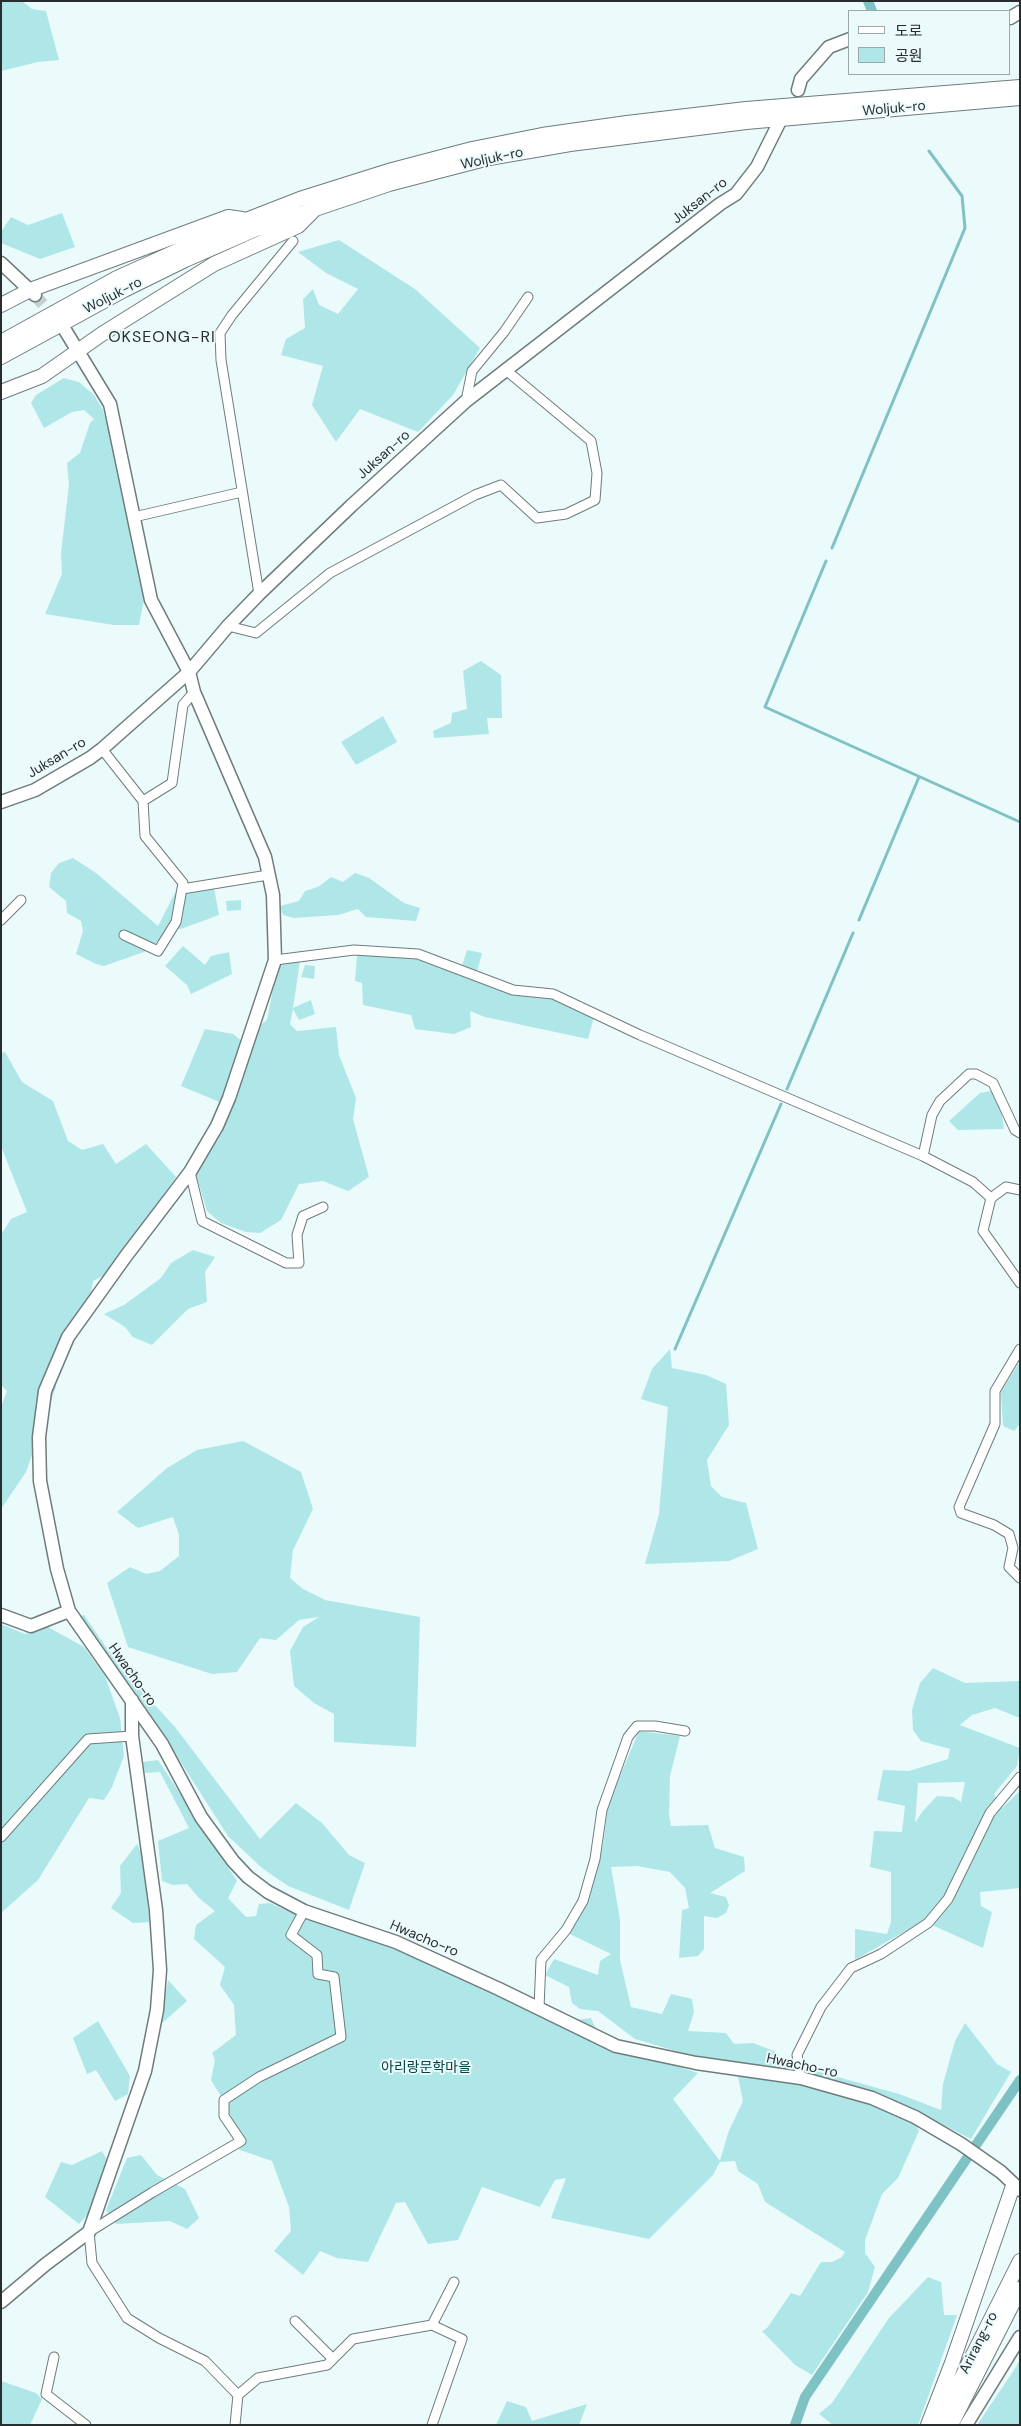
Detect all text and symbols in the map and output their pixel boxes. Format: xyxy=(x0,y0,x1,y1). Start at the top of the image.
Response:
legend xyxy=(848,10,1011,75)
text: 도로 xyxy=(895,21,923,41)
text: 공원 xyxy=(895,46,923,66)
street label: Woljuk-ro xyxy=(862,98,926,120)
street label: Woljuk-ro xyxy=(459,144,525,174)
street label: Juksan-ro xyxy=(669,174,731,228)
street label: Woljuk-ro xyxy=(81,274,145,318)
district label: OKSEONG-RI xyxy=(107,328,217,348)
street label: Juksan-ro xyxy=(354,427,414,483)
street label: Juksan-ro xyxy=(25,734,89,782)
street label: Hwacho-ro xyxy=(104,1640,160,1710)
street label: Hwacho-ro xyxy=(387,1917,461,1961)
street label: Hwacho-ro xyxy=(765,2050,839,2082)
park label: 아리랑문학마을 xyxy=(381,2060,471,2076)
street label: Arirang-ro xyxy=(956,2309,1002,2377)

